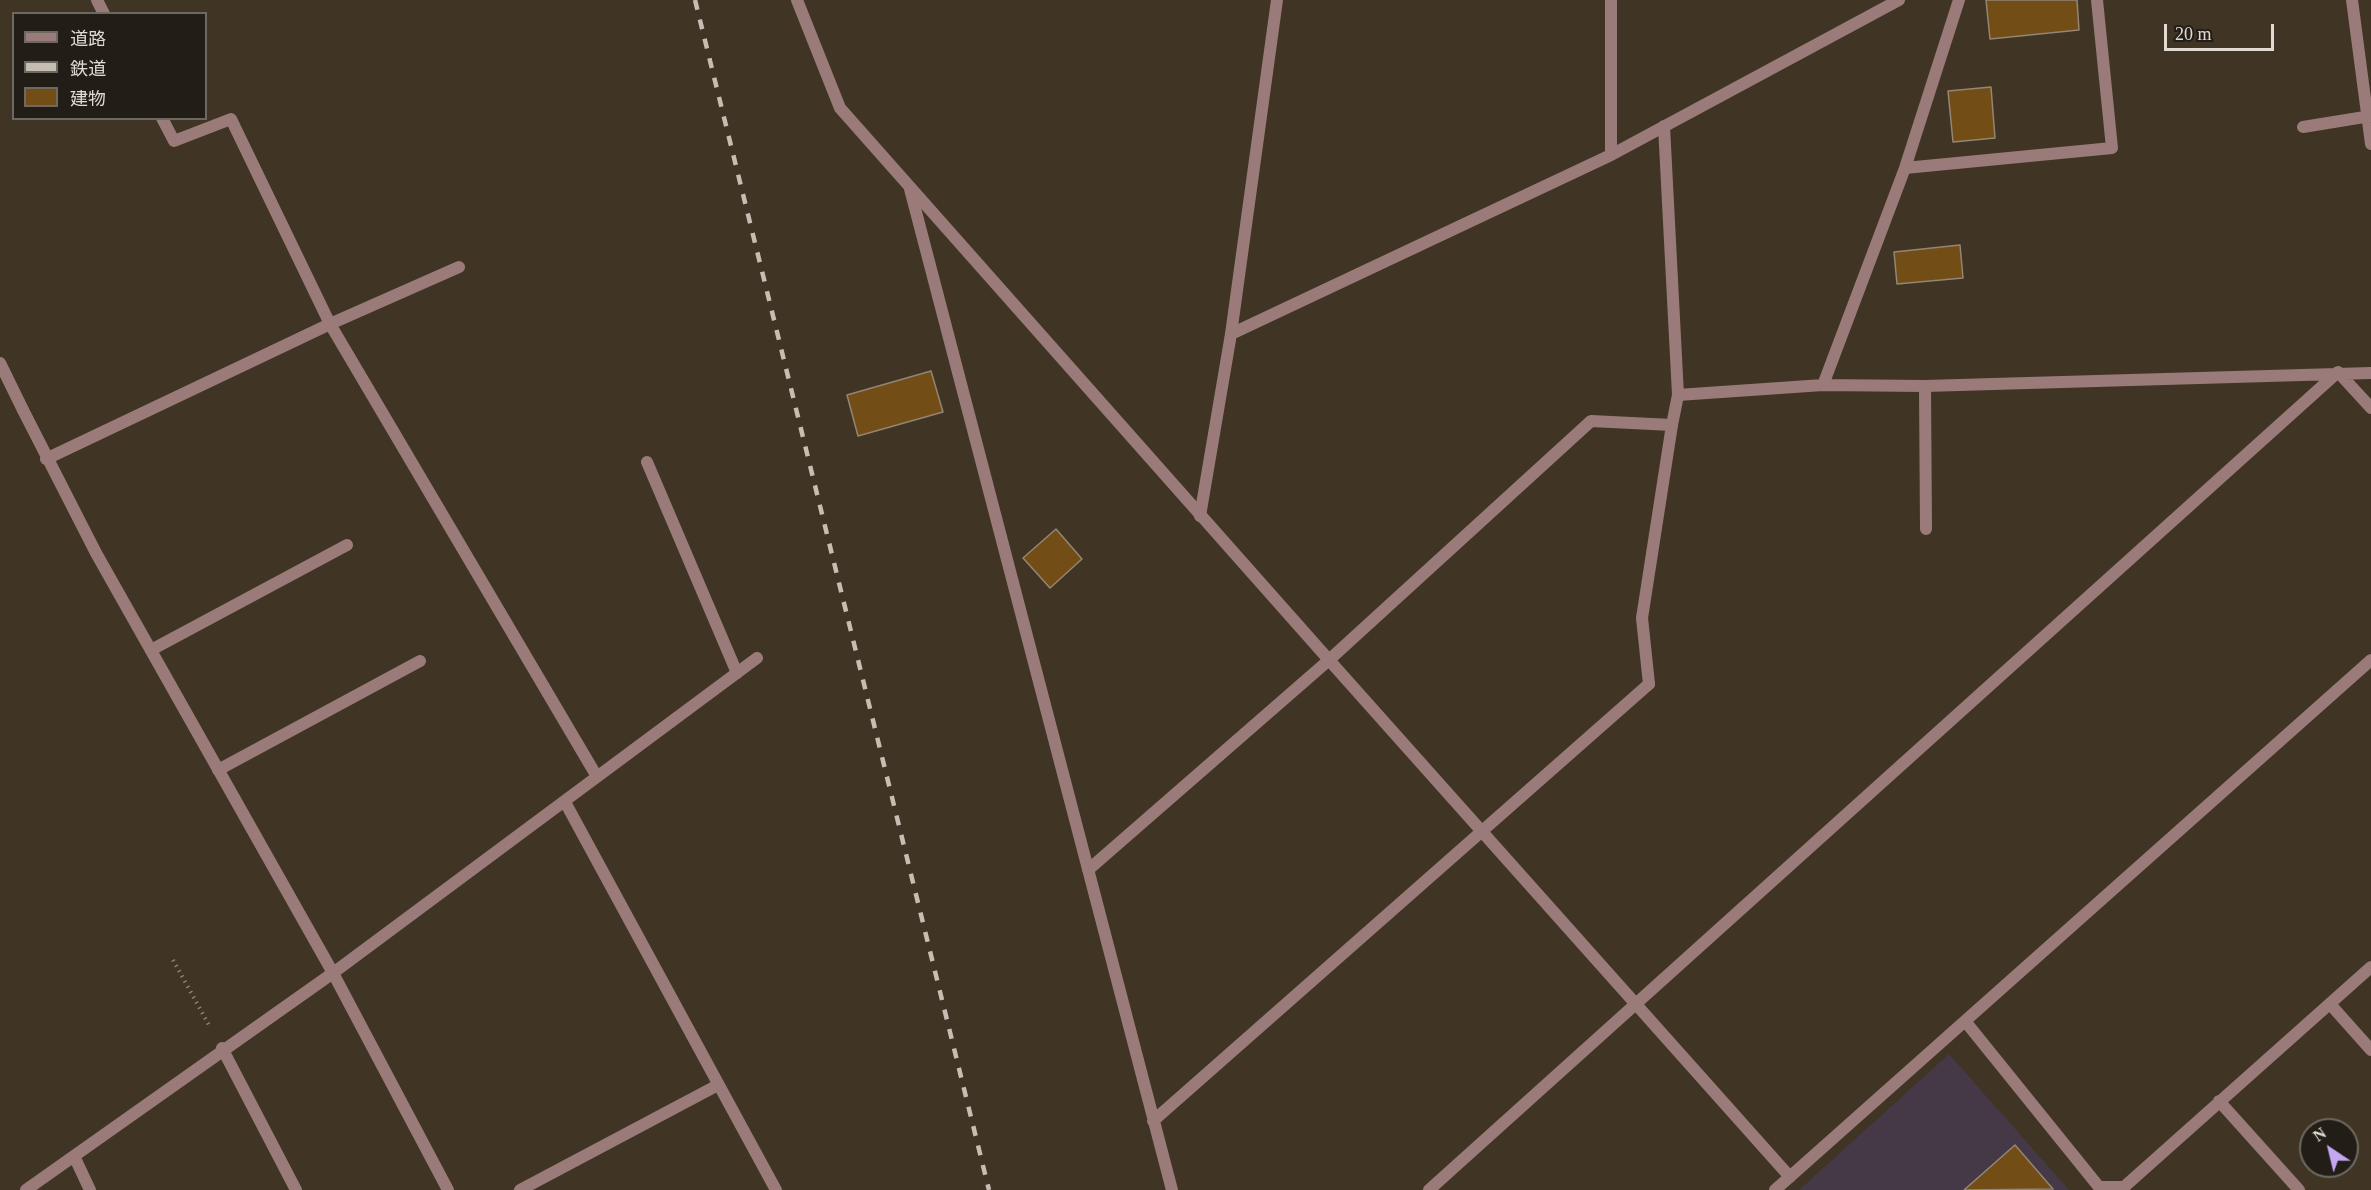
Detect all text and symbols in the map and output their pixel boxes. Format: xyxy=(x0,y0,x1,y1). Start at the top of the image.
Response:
legend xyxy=(12,12,207,120)
scale bar xyxy=(2167,12,2276,50)
text: 20 m xyxy=(2175,24,2212,44)
text: 道路 xyxy=(70,29,106,49)
text: 鉄道 xyxy=(70,59,106,79)
text: 建物 xyxy=(70,89,106,109)
north arrow xyxy=(2299,1118,2359,1178)
text: N xyxy=(2310,1124,2329,1145)

